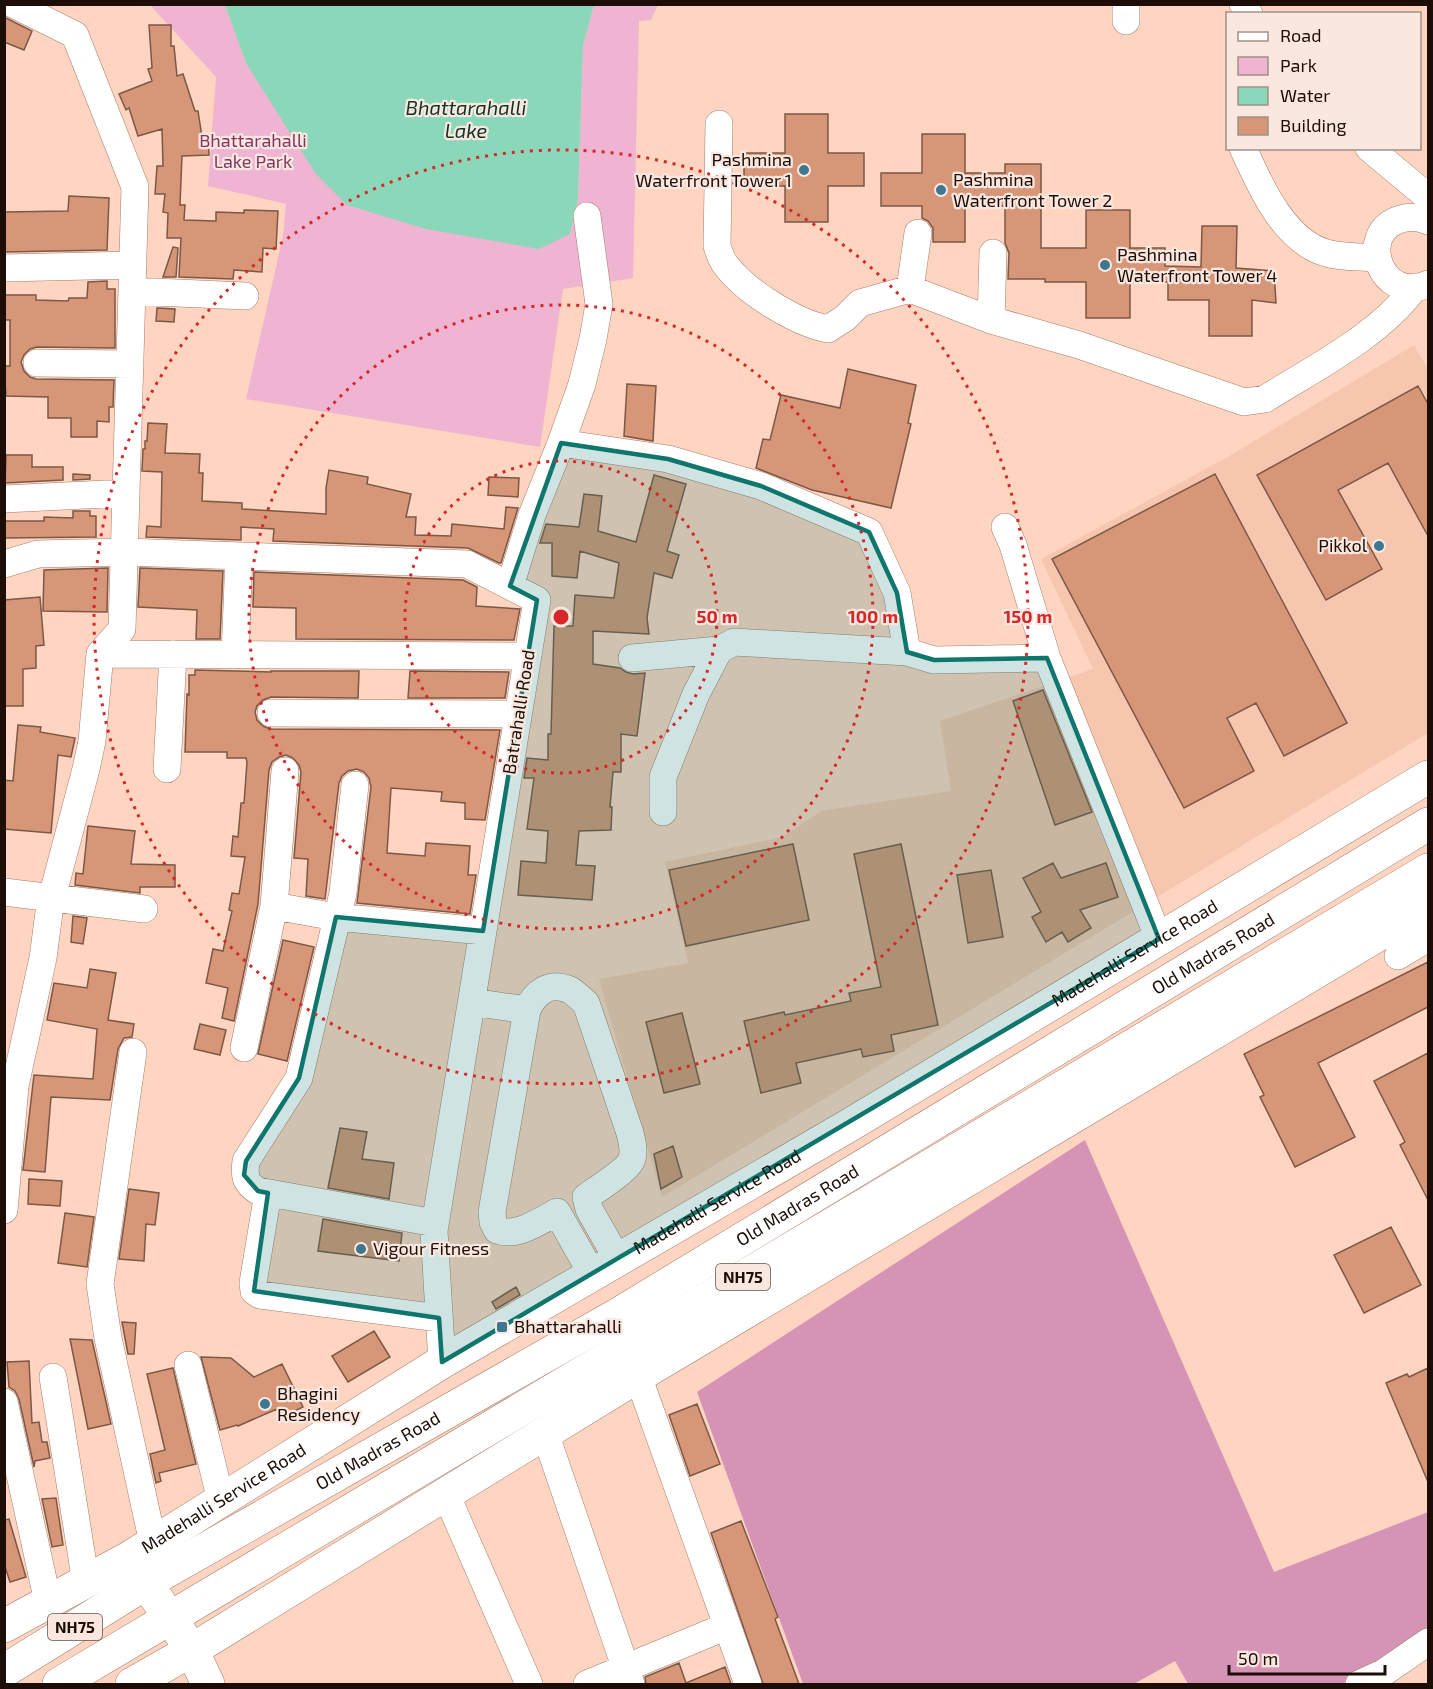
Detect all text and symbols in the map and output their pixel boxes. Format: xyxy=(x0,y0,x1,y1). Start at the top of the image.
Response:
legend xyxy=(1226,12,1421,150)
text: Road xyxy=(1280,24,1321,46)
text: Park xyxy=(1280,54,1317,76)
text: Water xyxy=(1280,84,1330,106)
water label: Bhattarahalli Lake xyxy=(406,95,526,142)
text: Building xyxy=(1280,114,1347,136)
park label: Bhattarahalli Lake Park xyxy=(199,129,307,172)
place label: Pashmina Waterfront Tower 1 xyxy=(635,148,792,191)
marker: Pashmina Waterfront Tower 1 xyxy=(797,163,811,177)
place label: Pashmina Waterfront Tower 2 xyxy=(953,168,1112,211)
marker: Pashmina Waterfront Tower 2 xyxy=(934,183,948,197)
place label: Pashmina Waterfront Tower 4 xyxy=(1117,243,1277,286)
marker: Pashmina Waterfront Tower 4 xyxy=(1098,258,1112,272)
place label: Pikkol xyxy=(1318,534,1368,556)
marker: Pikkol xyxy=(1372,539,1386,553)
text: 50 m xyxy=(696,605,738,627)
text: 100 m xyxy=(848,605,898,627)
text: 150 m xyxy=(1004,605,1052,627)
centre of rings xyxy=(551,607,571,627)
street label: Batrahalli Road xyxy=(497,648,539,776)
street label: Madehalli Service Road xyxy=(1047,894,1221,1011)
street label: Old Madras Road xyxy=(1147,908,1278,999)
street label: Madehalli Service Road xyxy=(629,1144,804,1258)
street label: Old Madras Road xyxy=(732,1159,862,1250)
place label: Vigour Fitness xyxy=(373,1237,489,1259)
marker: Vigour Fitness xyxy=(354,1242,368,1256)
road number: NH75 xyxy=(716,1264,770,1290)
place label: Bhattarahalli xyxy=(514,1315,622,1337)
marker: Bhattarahalli xyxy=(495,1320,509,1334)
place label: Bhagini Residency xyxy=(277,1382,361,1425)
marker: Bhagini Residency xyxy=(258,1397,272,1411)
street label: Old Madras Road xyxy=(311,1406,444,1494)
street label: Madehalli Service Road xyxy=(137,1438,310,1558)
road number: NH75 xyxy=(48,1614,102,1640)
scale bar xyxy=(1229,1638,1385,1676)
text: 50 m xyxy=(1238,1647,1278,1669)

